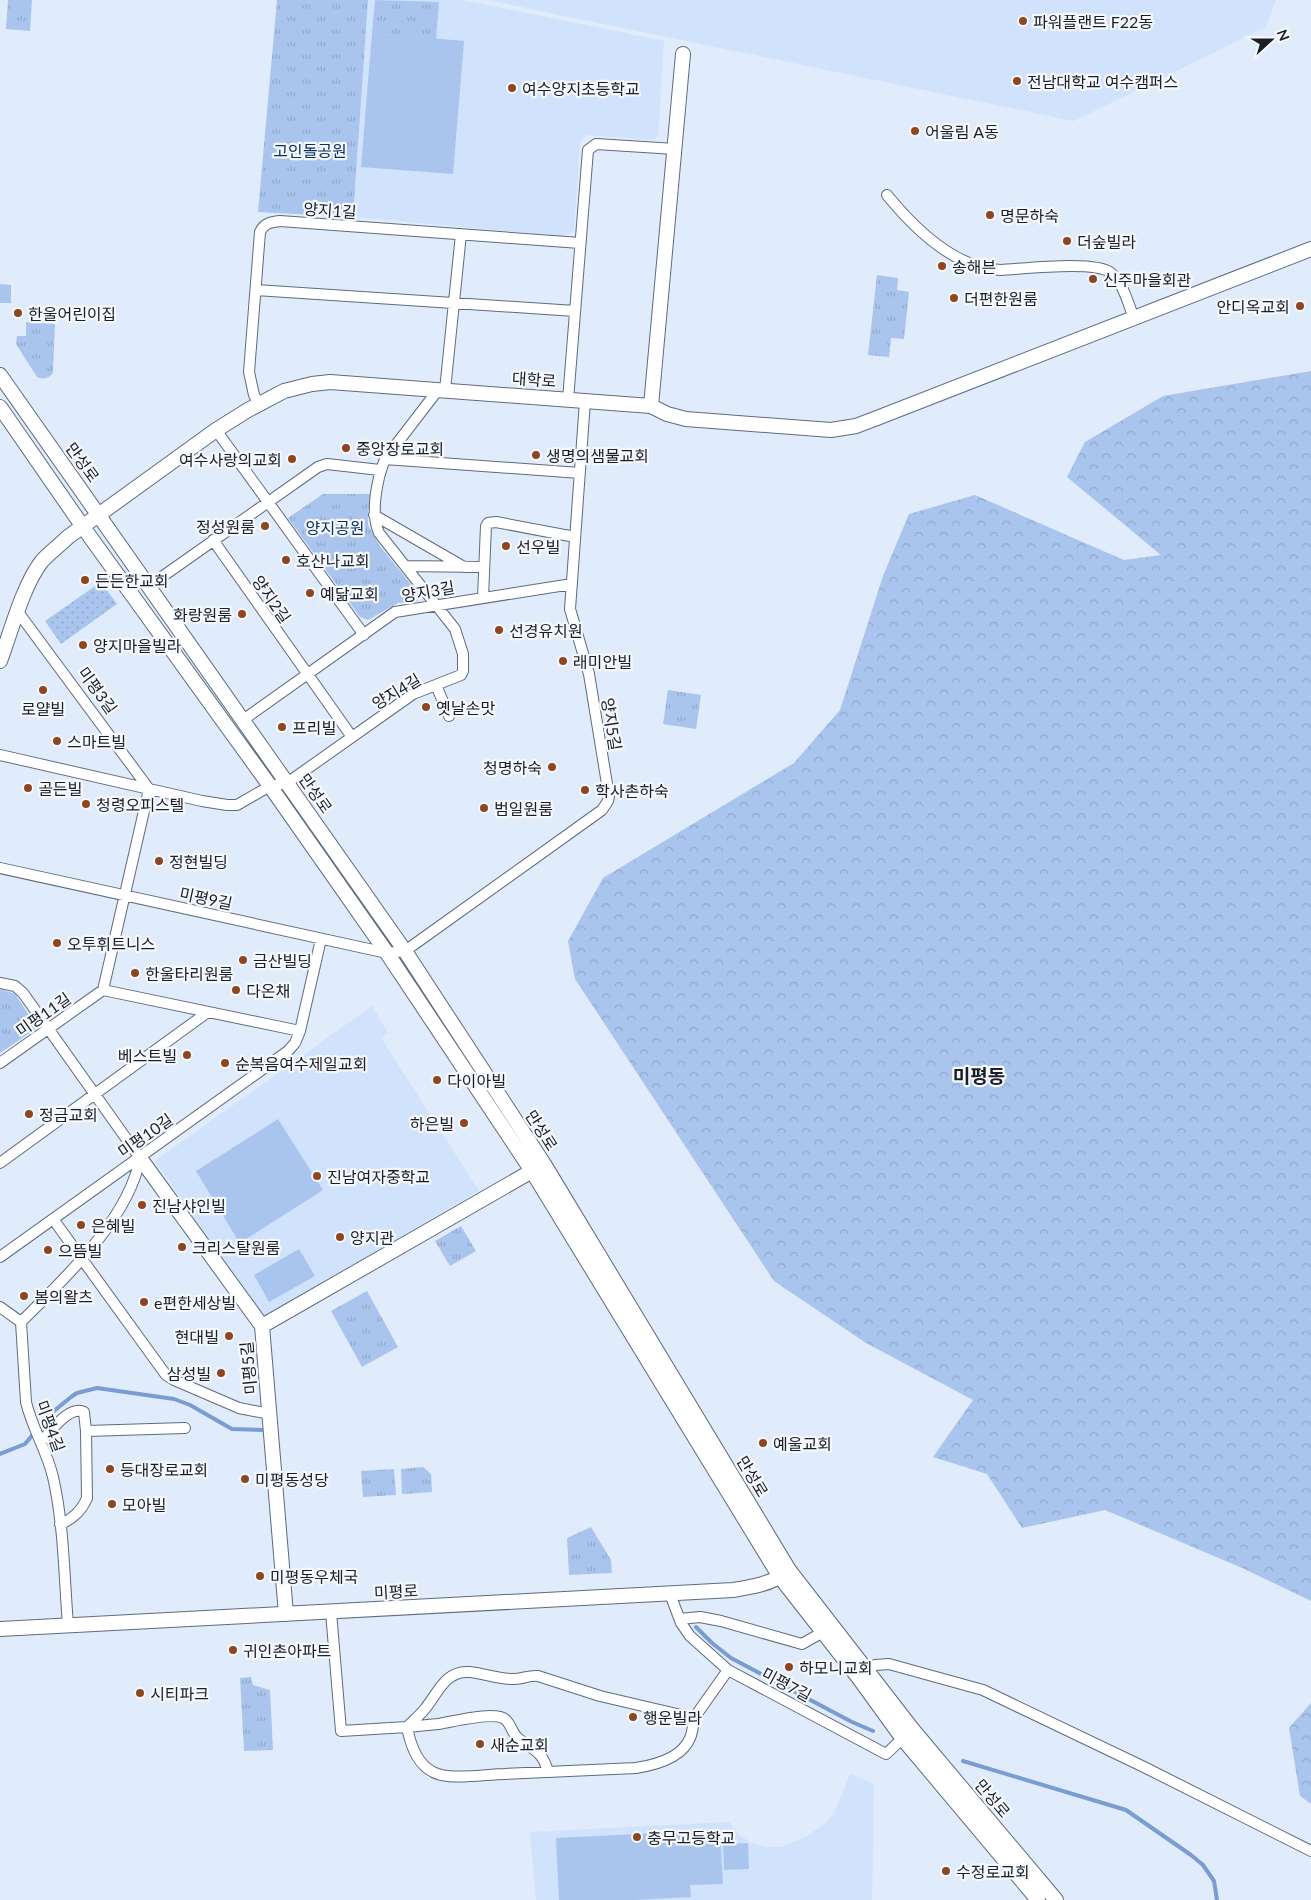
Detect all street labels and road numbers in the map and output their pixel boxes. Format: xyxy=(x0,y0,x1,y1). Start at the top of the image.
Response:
street label: 양지1길 xyxy=(303,199,357,221)
street label: 대학로 xyxy=(511,368,557,390)
street label: 만성로 xyxy=(62,439,104,486)
street label: 양지2길 xyxy=(249,572,295,626)
street label: 양지3길 xyxy=(400,577,456,605)
street label: 미평3길 xyxy=(75,663,121,717)
street label: 양지4길 xyxy=(368,669,424,713)
street label: 양지5길 xyxy=(598,696,626,752)
street label: 만성로 xyxy=(296,769,337,817)
street label: 미평9길 xyxy=(178,883,234,913)
street label: 미평11길 xyxy=(12,988,74,1040)
street label: 만성로 xyxy=(522,1106,562,1154)
street label: 미평10길 xyxy=(114,1109,176,1161)
street label: 미평5길 xyxy=(236,1341,260,1395)
street label: 미평4길 xyxy=(33,1398,69,1454)
street label: 만성로 xyxy=(733,1452,773,1500)
street label: 미평로 xyxy=(373,1580,419,1602)
street label: 미평7길 xyxy=(759,1663,815,1705)
street label: 만성로 xyxy=(972,1775,1015,1821)

